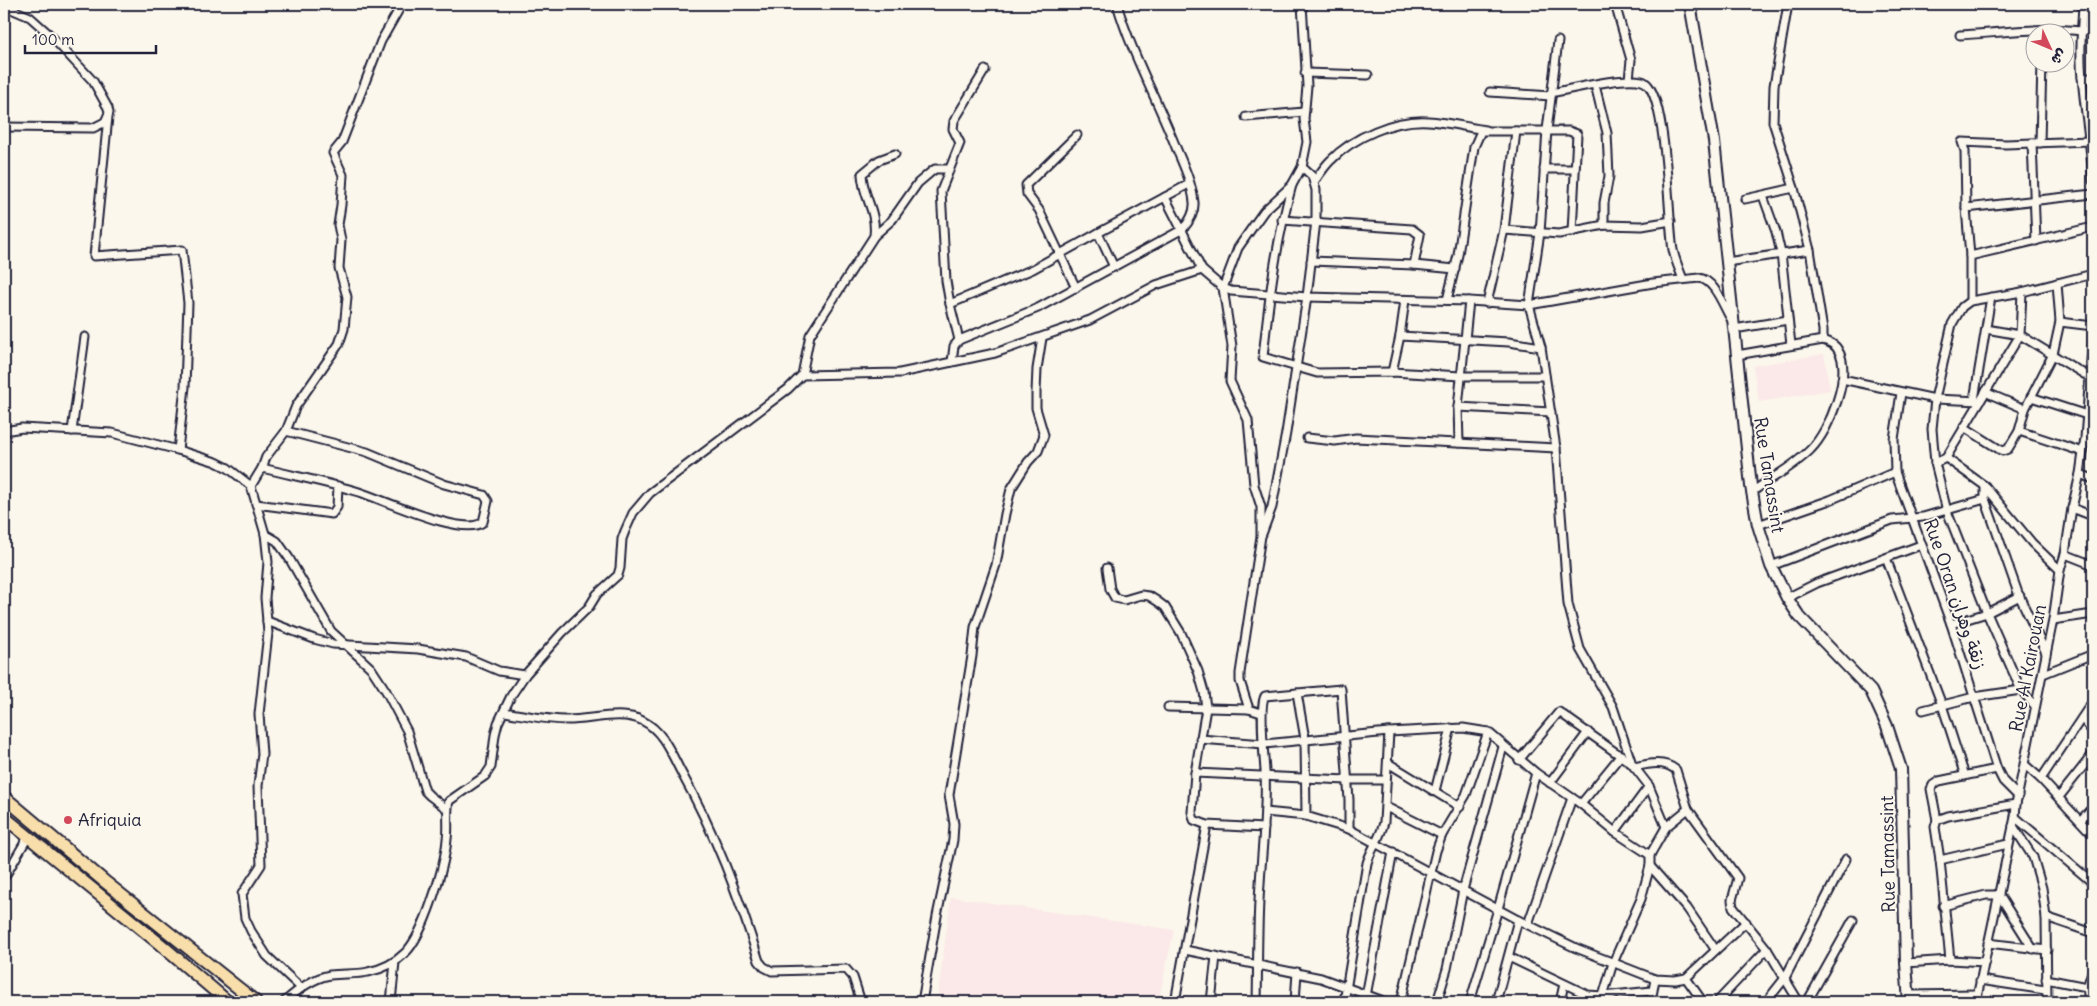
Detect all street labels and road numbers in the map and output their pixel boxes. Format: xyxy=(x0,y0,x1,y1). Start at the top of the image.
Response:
street label: Rue Tamassint xyxy=(1749,415,1790,535)
street label: Rue Oran زنقة وهران xyxy=(1919,515,1992,672)
street label: Rue Al Kairouan xyxy=(2004,602,2051,734)
street label: Rue Tamassint xyxy=(1875,795,1900,913)

